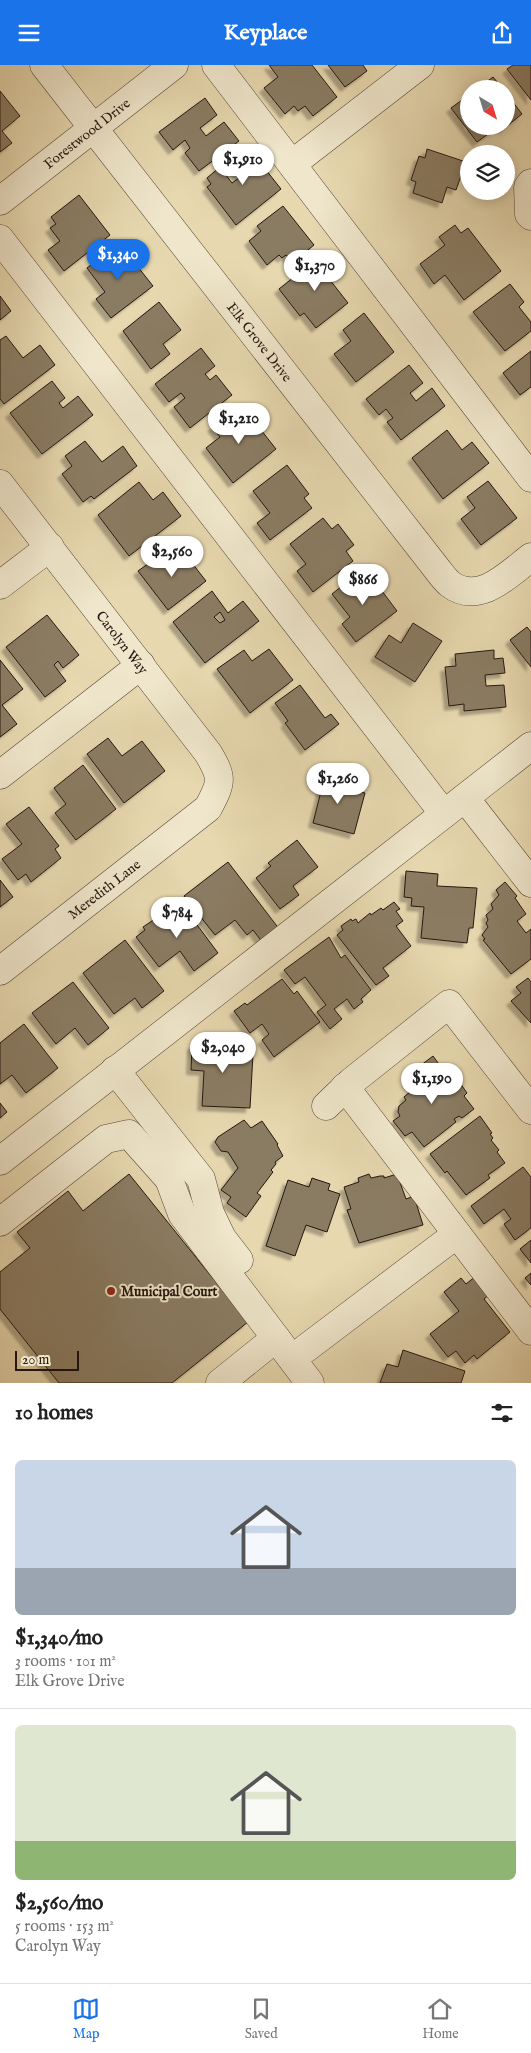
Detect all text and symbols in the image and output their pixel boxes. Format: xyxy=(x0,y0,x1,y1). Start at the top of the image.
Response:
icon: menu xyxy=(15,19,43,47)
text: Keyplace xyxy=(224,19,307,47)
icon: share xyxy=(488,19,516,47)
north arrow xyxy=(460,80,515,135)
map controls xyxy=(460,80,515,200)
street label: Forestwood Drive xyxy=(40,94,135,173)
pin: $1,910 xyxy=(202,143,284,186)
button: layers xyxy=(460,145,515,200)
text: $1,910 xyxy=(223,150,263,170)
pin: $1,340 xyxy=(77,239,159,281)
text: $1,340 xyxy=(98,245,138,265)
pin: $1,370 xyxy=(274,249,356,292)
text: $1,370 xyxy=(295,256,335,276)
street label: Elk Grove Drive xyxy=(222,299,296,386)
pin: $1,210 xyxy=(198,403,280,445)
text: $1,210 xyxy=(219,409,259,429)
pin: $2,560 xyxy=(131,535,213,578)
text: $2,560 xyxy=(152,542,192,562)
pin: $866 xyxy=(333,563,393,606)
text: $866 xyxy=(349,570,377,590)
street label: Carolyn Way xyxy=(91,608,152,678)
pin: $1,260 xyxy=(297,763,379,805)
text: $1,260 xyxy=(317,769,359,789)
street label: Meredith Lane xyxy=(65,855,145,924)
pin: $784 xyxy=(147,897,207,939)
text: $784 xyxy=(162,903,192,923)
pin: $2,040 xyxy=(182,1031,264,1074)
text: $2,040 xyxy=(201,1038,245,1058)
pin: $1,190 xyxy=(391,1063,473,1105)
text: $1,190 xyxy=(412,1069,452,1089)
place label: Municipal Court xyxy=(121,1283,218,1301)
marker: Municipal Court xyxy=(105,1285,117,1297)
scale bar xyxy=(15,1348,79,1371)
text: 20 m xyxy=(22,1351,49,1369)
icon: filters xyxy=(488,1399,516,1427)
text: 10 homes xyxy=(15,1400,93,1427)
icon: home xyxy=(221,1492,311,1582)
text: $1,340/mo xyxy=(15,1625,103,1652)
text: 3 rooms · 101 m² xyxy=(15,1652,116,1672)
text: Elk Grove Drive xyxy=(15,1672,125,1692)
icon: home xyxy=(221,1758,311,1848)
text: $2,560/mo xyxy=(15,1890,103,1917)
text: 5 rooms · 153 m² xyxy=(15,1917,114,1937)
text: Carolyn Way xyxy=(15,1937,101,1957)
tab: Map xyxy=(72,1995,100,2043)
tab: Saved xyxy=(245,1995,278,2043)
tab: Home xyxy=(422,1995,459,2043)

